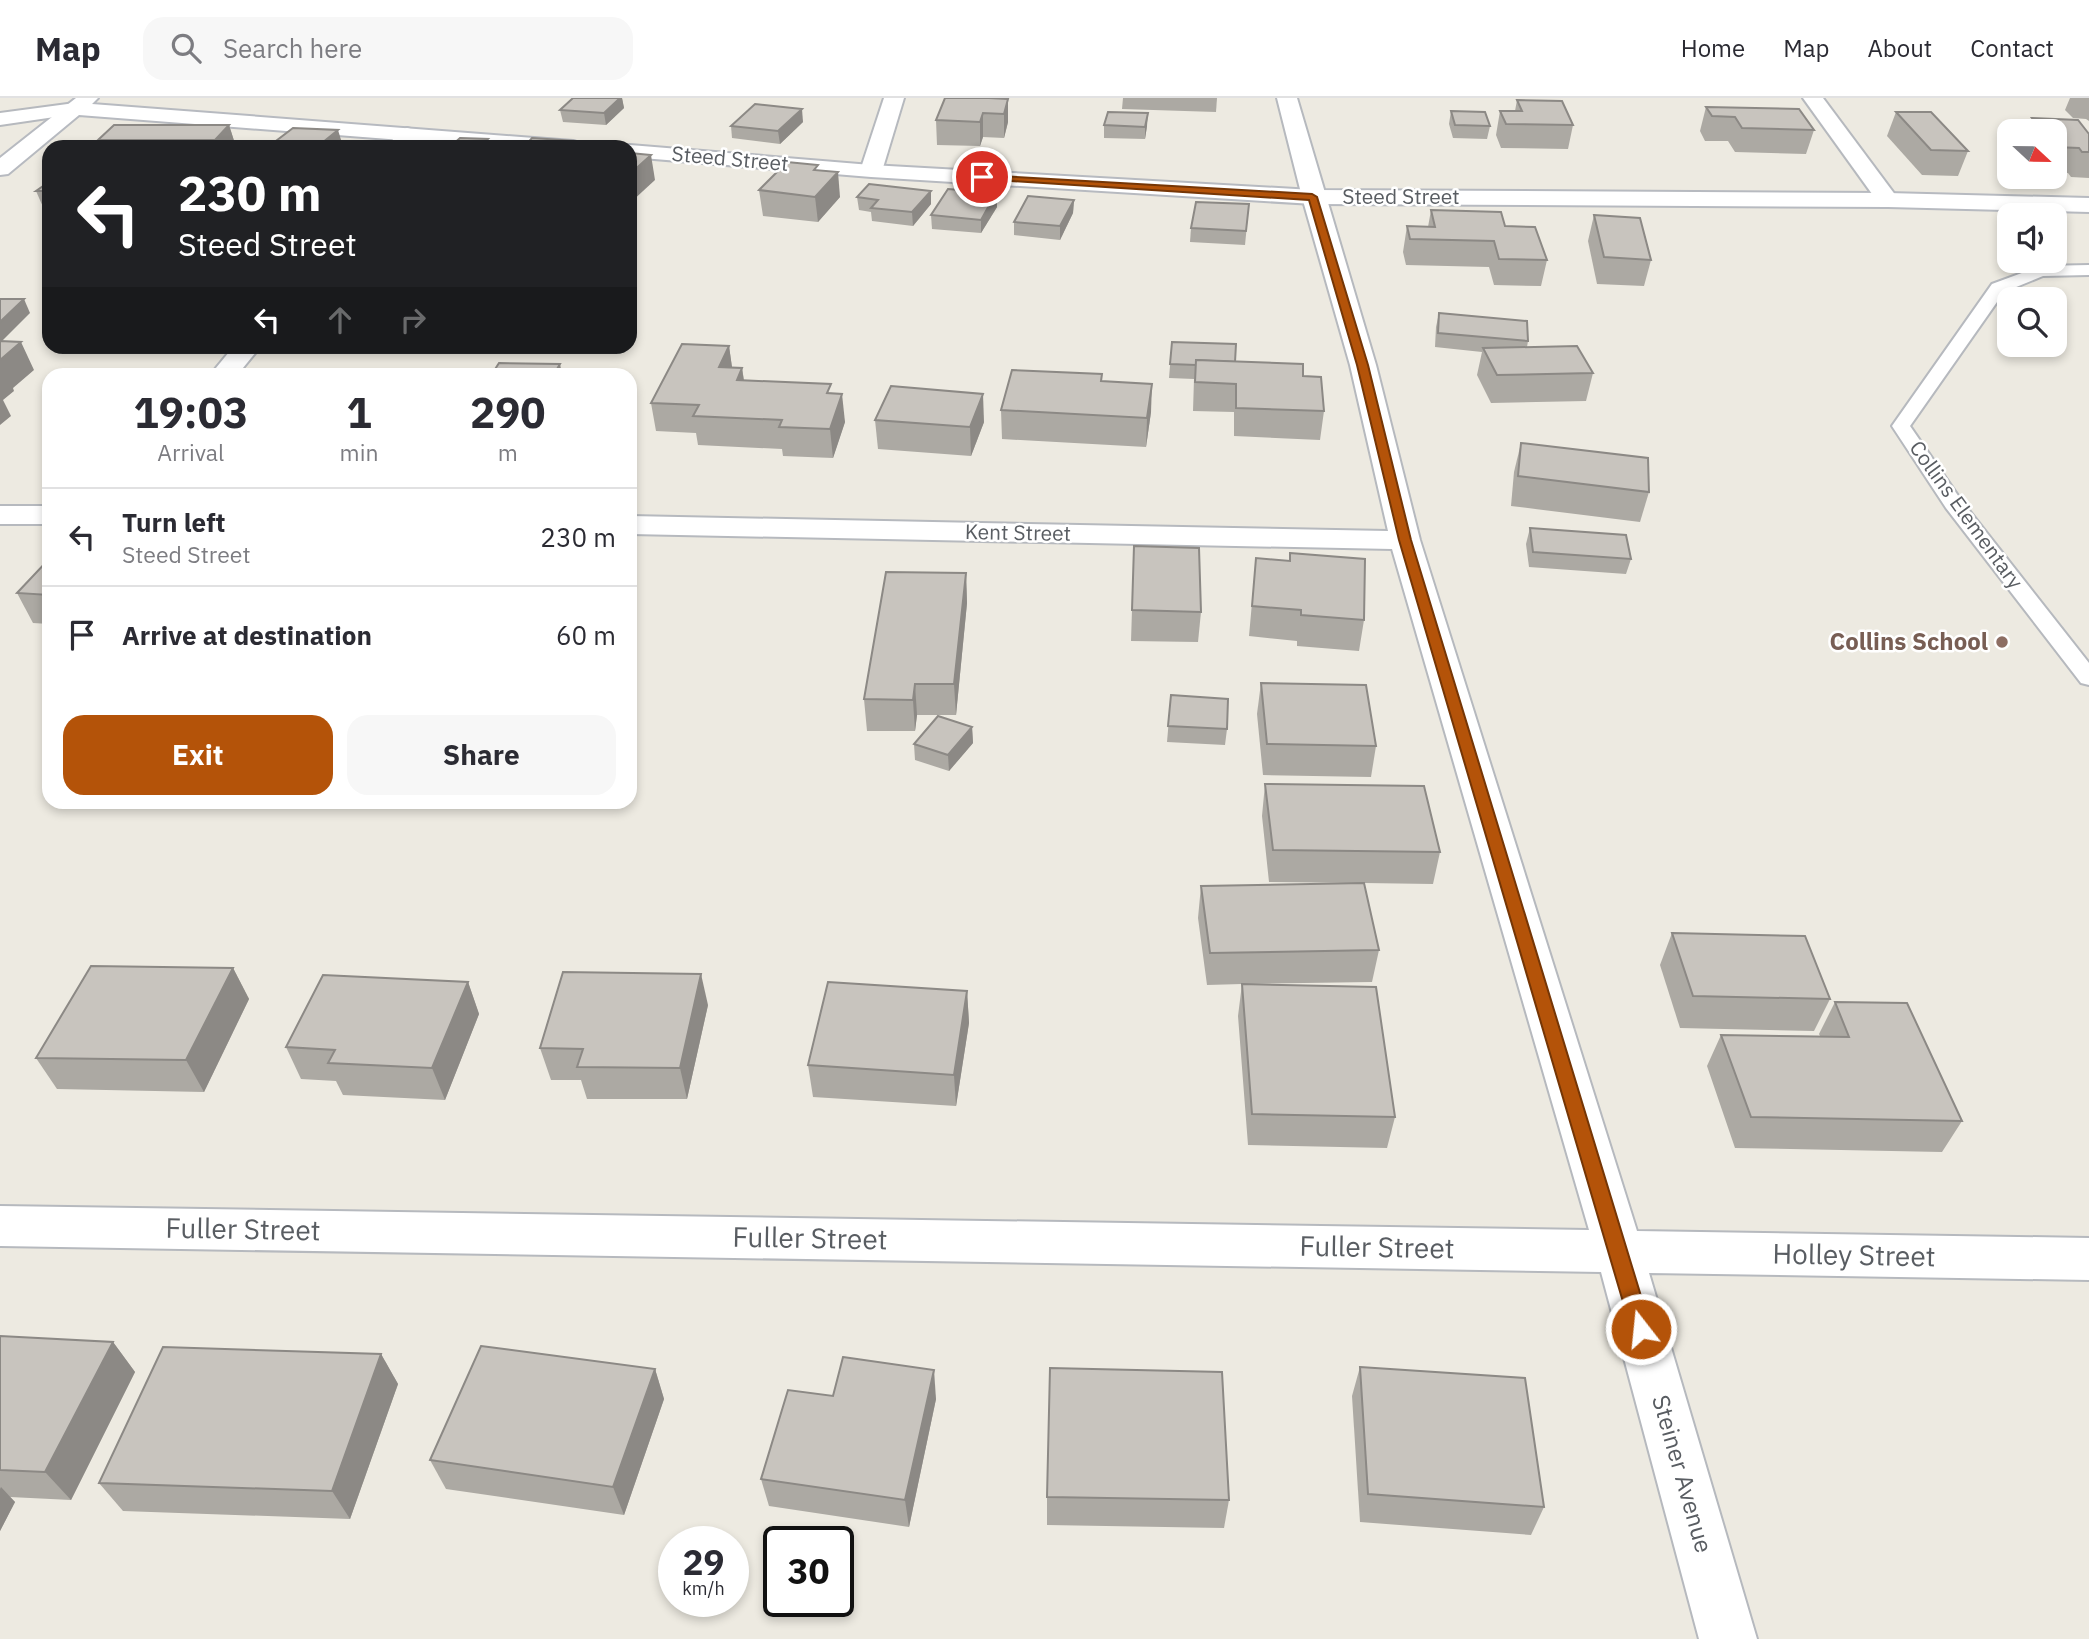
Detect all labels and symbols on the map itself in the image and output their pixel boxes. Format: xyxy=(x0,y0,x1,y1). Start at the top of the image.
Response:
north arrow xyxy=(1997,119,2067,189)
street label: Steed Street xyxy=(670,139,790,177)
pin xyxy=(952,147,1012,207)
street label: Steed Street xyxy=(1342,182,1460,210)
street label: Collins Elementary xyxy=(1904,435,2030,595)
street label: Kent Street xyxy=(965,517,1071,547)
place label: Collins School xyxy=(1830,625,1988,657)
marker: Collins School xyxy=(1994,634,2010,650)
street label: Fuller Street xyxy=(165,1209,321,1248)
street label: Fuller Street xyxy=(732,1218,888,1257)
street label: Fuller Street xyxy=(1299,1227,1455,1266)
street label: Holley Street xyxy=(1772,1235,1936,1274)
position arrow xyxy=(1604,1292,1678,1366)
street label: Steiner Avenue xyxy=(1645,1391,1721,1556)
speed limit sign: 30 xyxy=(763,1526,854,1617)

